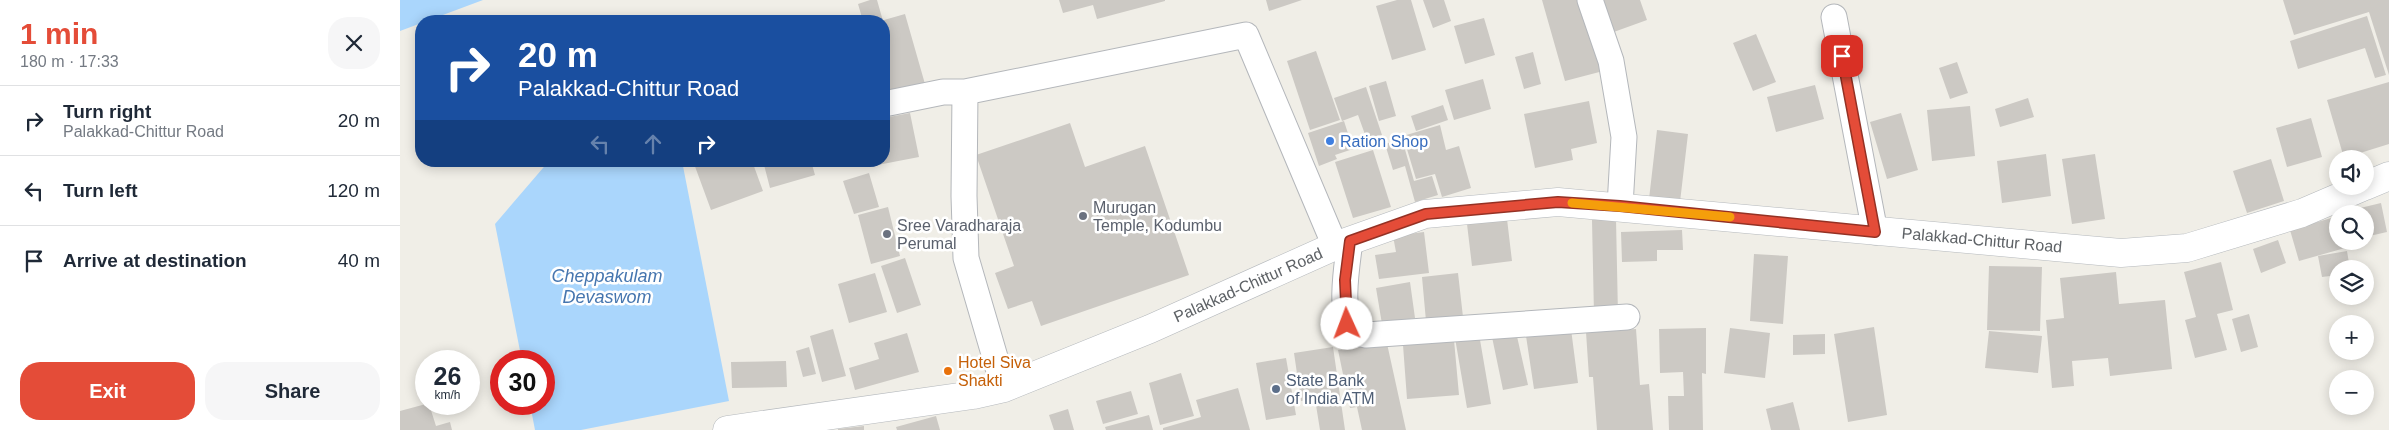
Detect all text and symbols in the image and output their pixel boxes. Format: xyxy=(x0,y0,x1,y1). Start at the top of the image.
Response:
text: 1 min xyxy=(20,17,98,50)
button: close xyxy=(328,17,380,69)
icon: right xyxy=(435,35,500,100)
text: 20 m xyxy=(518,35,598,74)
pin xyxy=(1821,35,1863,77)
icon: arrive xyxy=(1828,42,1856,70)
text: 180 m · 17:33 xyxy=(20,53,119,70)
text: Palakkad-Chittur Road xyxy=(518,76,739,101)
text: Turn right xyxy=(63,101,151,122)
icon: right xyxy=(20,107,48,135)
text: 20 m xyxy=(338,110,380,131)
text: Palakkad-Chittur Road xyxy=(63,123,224,140)
icon: left xyxy=(586,130,614,158)
icon: ahead xyxy=(639,130,667,158)
icon: right xyxy=(692,130,720,158)
place label: Ration Shop xyxy=(1340,133,1428,150)
marker: Ration Shop xyxy=(1324,135,1336,147)
map controls xyxy=(2329,150,2374,415)
button: sound xyxy=(2329,150,2374,195)
icon: left xyxy=(20,177,48,205)
text: Turn left xyxy=(63,180,138,201)
text: 120 m xyxy=(327,180,380,201)
place label: Murugan Temple, Kodumbu xyxy=(1093,199,1222,234)
button: search xyxy=(2329,205,2374,250)
marker: Murugan Temple, Kodumbu xyxy=(1077,210,1089,222)
place label: Sree Varadharaja Perumal xyxy=(897,217,1021,252)
street label: Palakkad-Chittur Road xyxy=(1901,225,2063,255)
marker: Sree Varadharaja Perumal xyxy=(881,228,893,240)
street label: Palakkad-Chittur Road xyxy=(1171,244,1325,326)
icon: arrive xyxy=(20,247,48,275)
text: Arrive at destination xyxy=(63,250,247,271)
text: 40 m xyxy=(338,250,380,271)
button: layers xyxy=(2329,260,2374,305)
water label: Cheppakulam Devaswom xyxy=(551,266,663,307)
position arrow xyxy=(1320,297,1372,349)
button: + xyxy=(2329,315,2374,360)
speed limit sign: 30 xyxy=(490,350,555,415)
place label: Hotel Siva Shakti xyxy=(958,354,1031,389)
button: Exit xyxy=(20,362,195,420)
button: Share xyxy=(205,362,380,420)
text: 26 xyxy=(434,362,461,390)
marker: Hotel Siva Shakti xyxy=(942,365,954,377)
button: − xyxy=(2329,370,2374,415)
place label: State Bank of India ATM xyxy=(1286,372,1375,407)
marker: State Bank of India ATM xyxy=(1270,383,1282,395)
text: km/h xyxy=(434,388,461,402)

